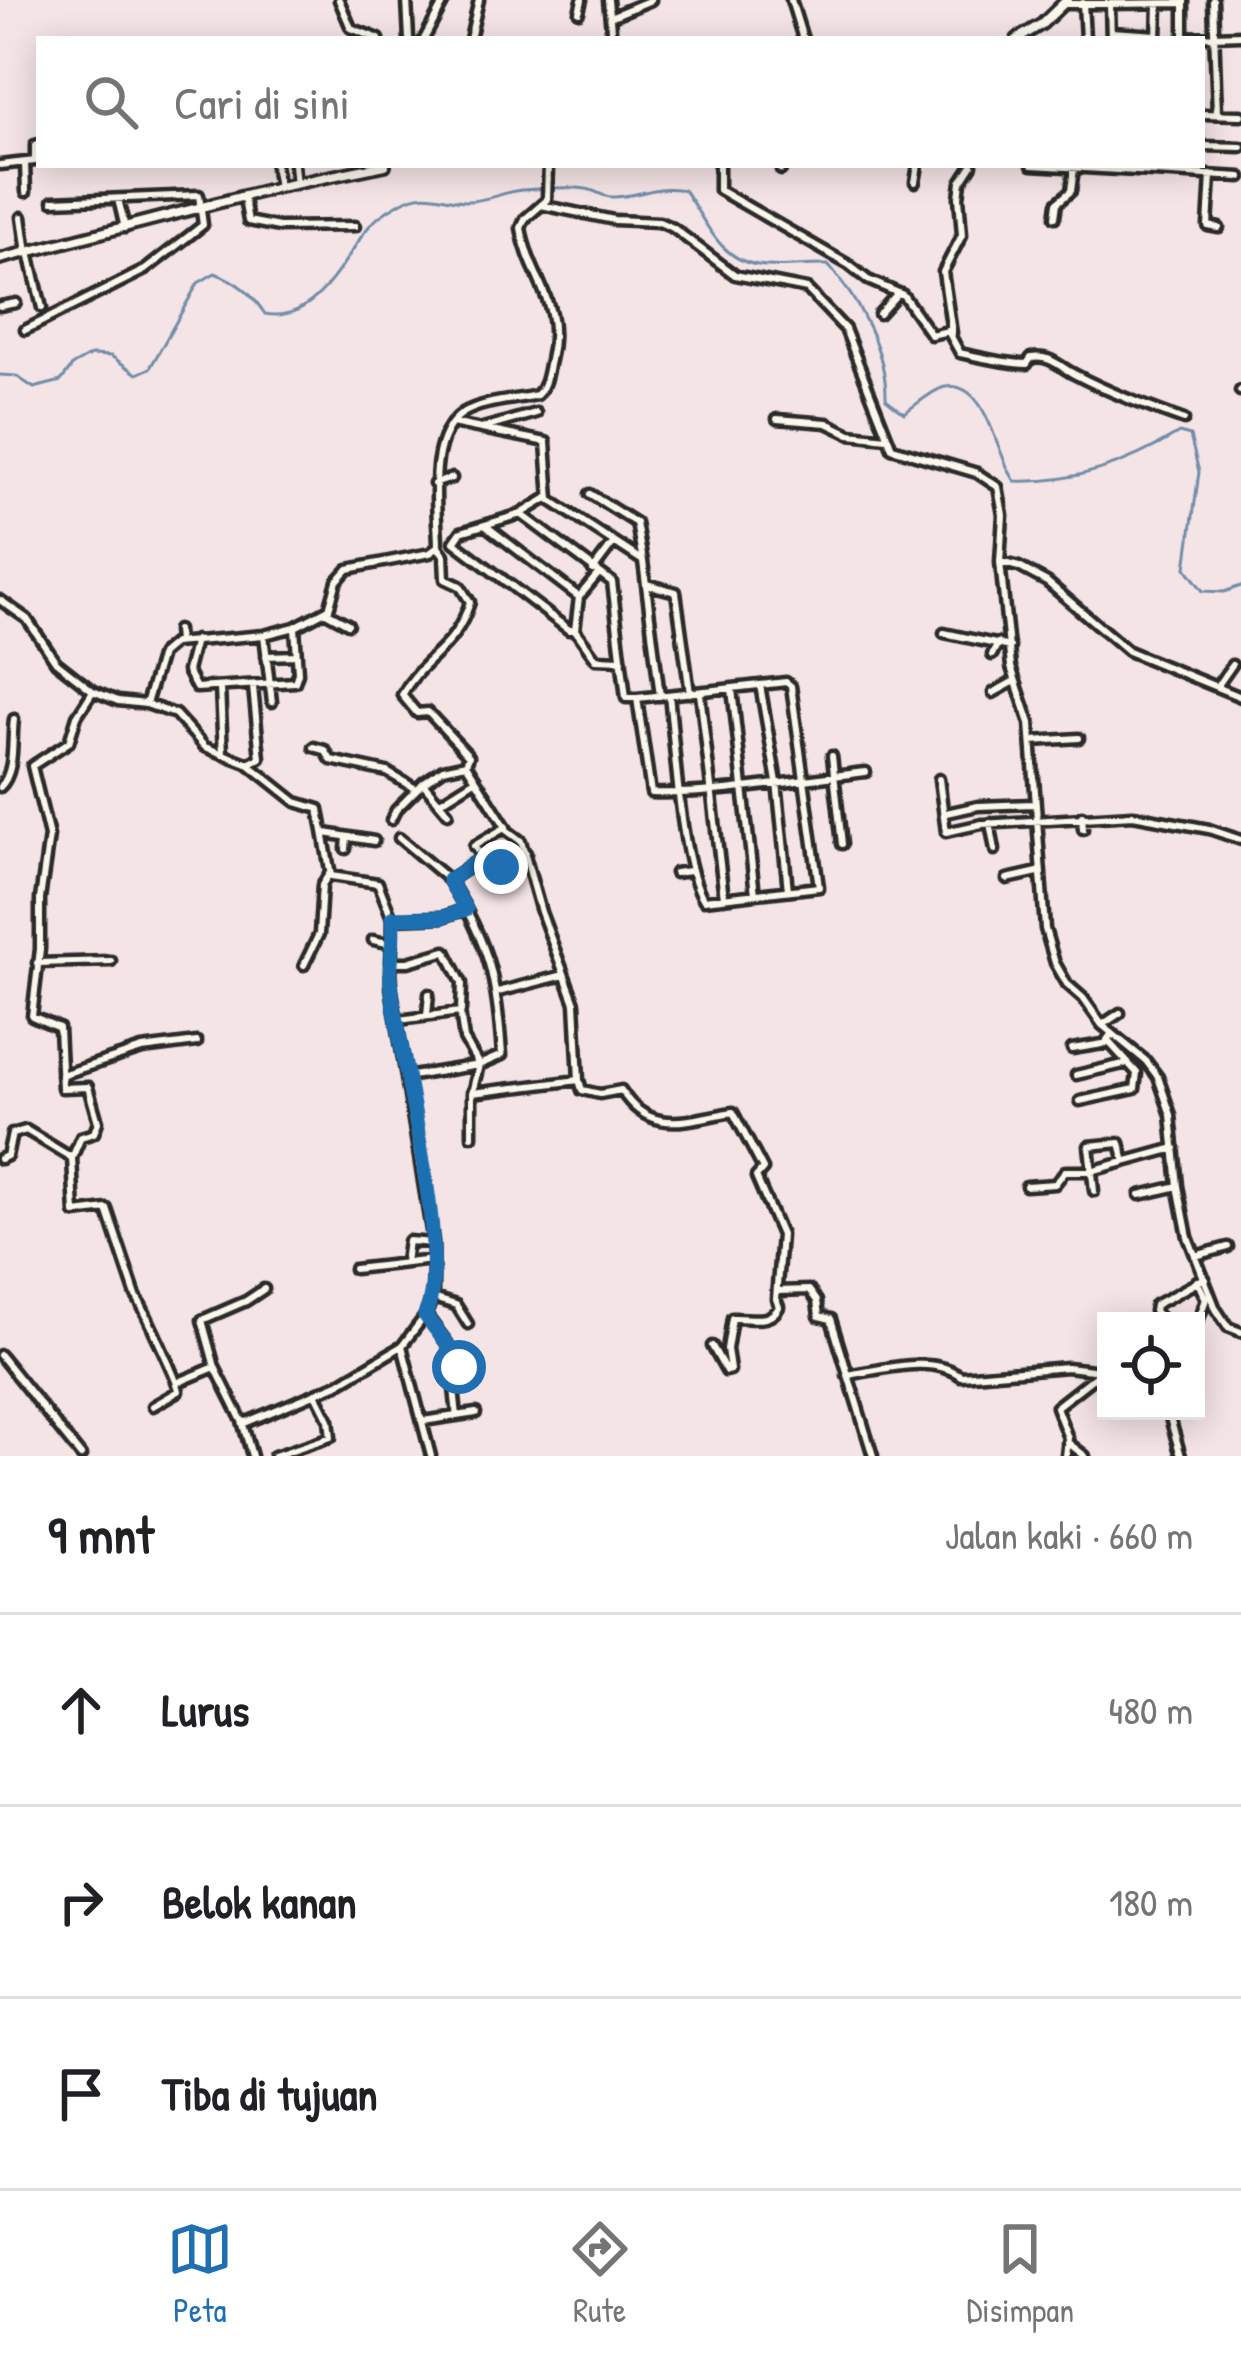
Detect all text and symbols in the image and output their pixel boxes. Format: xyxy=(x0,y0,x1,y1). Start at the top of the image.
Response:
search box xyxy=(36,36,1205,168)
icon: search xyxy=(78,69,144,135)
text: Cari di sini xyxy=(174,72,350,133)
route end xyxy=(474,840,528,894)
map controls xyxy=(1097,1312,1205,1420)
button: locate xyxy=(1097,1312,1205,1420)
route start xyxy=(432,1340,486,1394)
text: 9 mnt xyxy=(48,1500,154,1569)
text: Jalan kaki · 660 m xyxy=(945,1508,1193,1561)
icon: ahead xyxy=(48,1677,114,1743)
text: Lurus xyxy=(162,1679,249,1740)
text: 480 m xyxy=(1109,1683,1193,1736)
icon: right xyxy=(48,1869,114,1935)
text: Belok kanan xyxy=(162,1871,357,1932)
text: 180 m xyxy=(1109,1875,1193,1928)
icon: arrive xyxy=(48,2061,114,2127)
text: Tiba di tujuan xyxy=(162,2063,378,2124)
tab: Peta xyxy=(167,2216,233,2332)
tab: Rute xyxy=(567,2216,633,2332)
tab: Disimpan xyxy=(966,2216,1074,2332)

